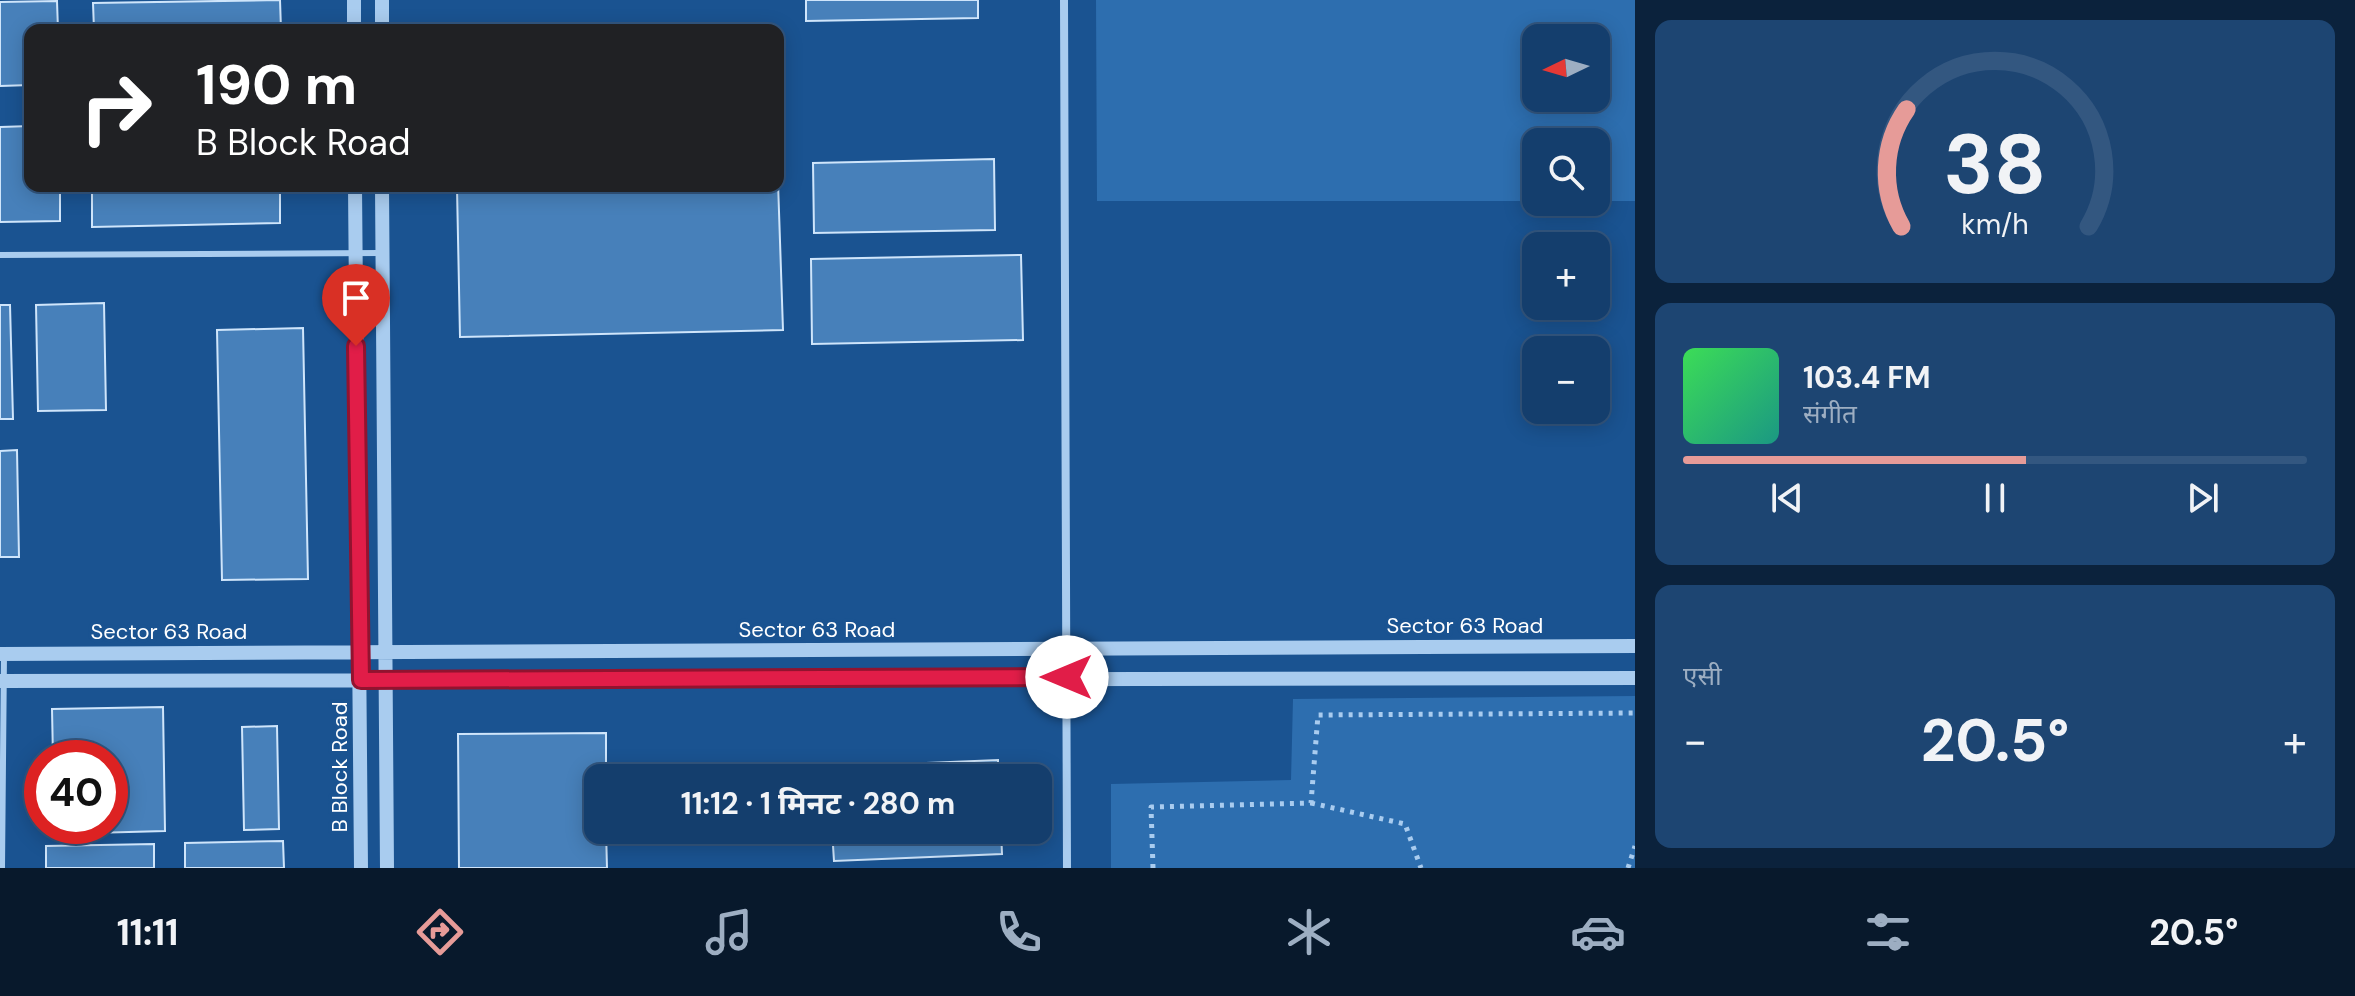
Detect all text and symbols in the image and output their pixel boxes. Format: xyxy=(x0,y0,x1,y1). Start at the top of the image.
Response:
north arrow xyxy=(1522,24,1610,112)
map controls xyxy=(1522,24,1610,424)
text: 190 m xyxy=(196,48,357,121)
icon: right xyxy=(64,56,168,160)
text: 38 xyxy=(1944,110,2046,219)
text: B Block Road xyxy=(196,119,411,166)
button: search xyxy=(1522,128,1610,216)
text: km/h xyxy=(1961,207,2029,244)
button: + xyxy=(1522,232,1610,320)
pin xyxy=(322,264,390,346)
icon: arrive xyxy=(334,276,378,320)
button: − xyxy=(1522,336,1610,424)
text: 103.4 FM xyxy=(1803,358,1931,397)
text: संगीत xyxy=(1803,397,1857,431)
icon: previous xyxy=(1765,476,1809,520)
icon: pause xyxy=(1973,476,2017,520)
icon: next xyxy=(2181,476,2225,520)
street label: Sector 63 Road xyxy=(1387,611,1543,640)
street label: Sector 63 Road xyxy=(739,615,895,644)
street label: Sector 63 Road xyxy=(91,617,247,646)
position arrow xyxy=(1025,635,1109,719)
text: एसी xyxy=(1683,659,1722,693)
street label: B Block Road xyxy=(325,701,354,833)
text: 20.5° xyxy=(1921,701,2069,780)
text: − xyxy=(1683,712,1707,770)
text: + xyxy=(2283,712,2307,770)
speed limit sign: 40 xyxy=(24,740,128,844)
text: 11:12 · 1 मिनट · 280 m xyxy=(681,784,955,823)
icon: directions xyxy=(412,904,468,960)
icon: music xyxy=(701,904,757,960)
icon: phone xyxy=(991,904,1047,960)
icon: climate xyxy=(1281,904,1337,960)
icon: car xyxy=(1570,904,1626,960)
icon: filters xyxy=(1860,904,1916,960)
text: 11:11 xyxy=(117,909,178,956)
text: 20.5° xyxy=(2149,909,2238,956)

